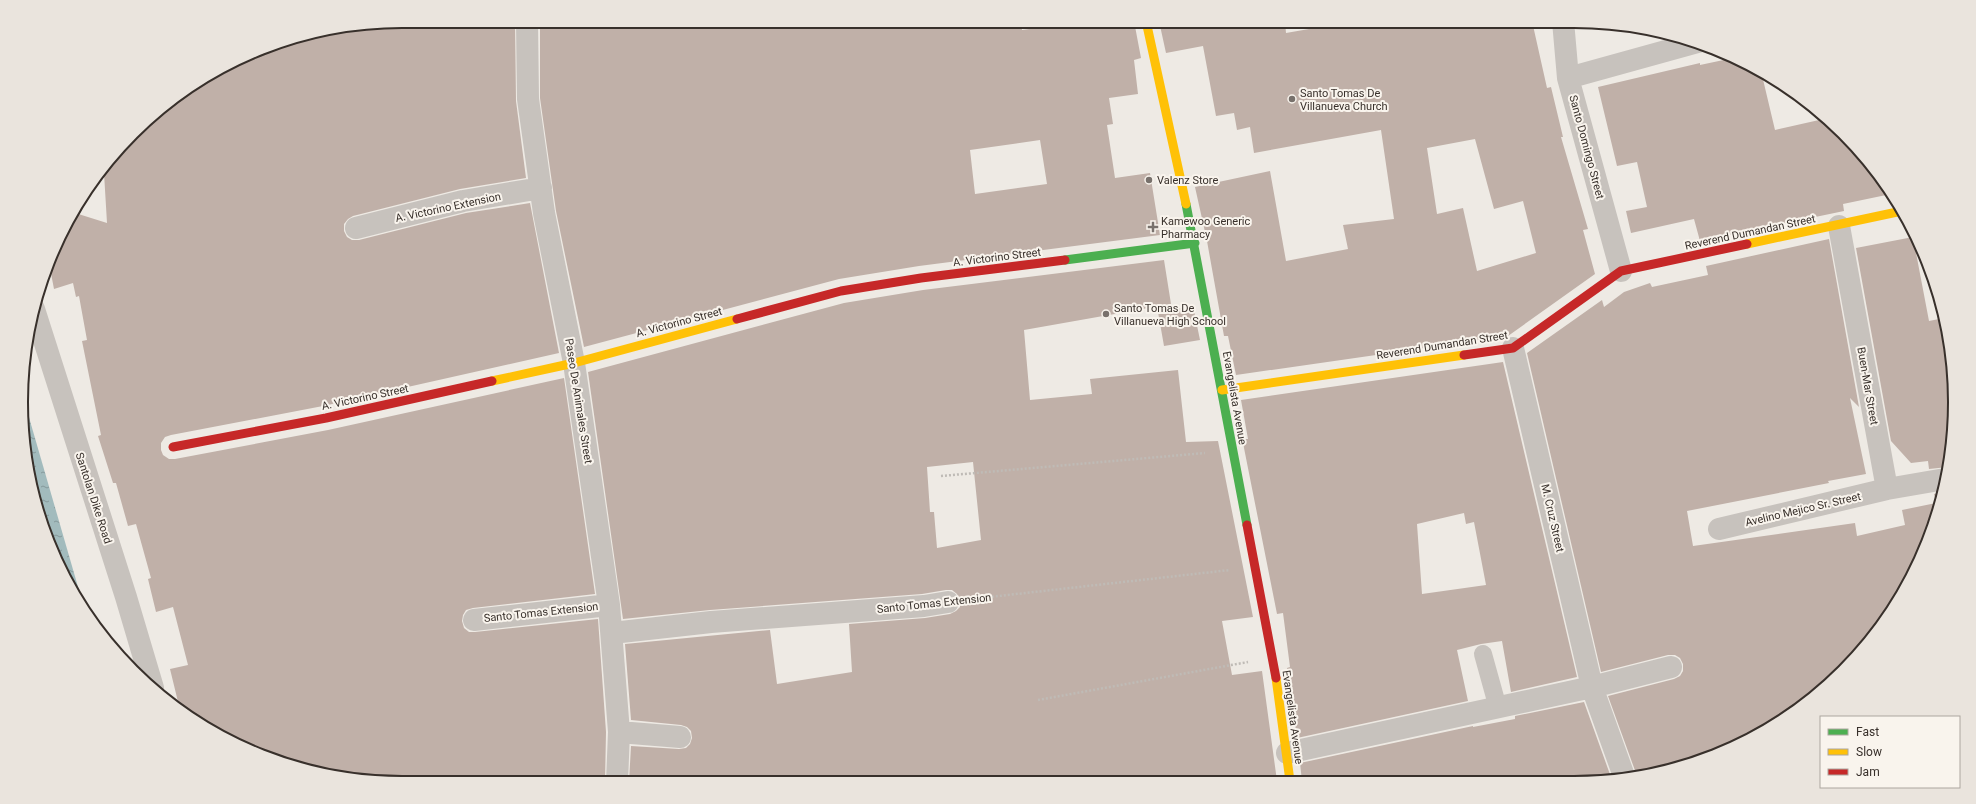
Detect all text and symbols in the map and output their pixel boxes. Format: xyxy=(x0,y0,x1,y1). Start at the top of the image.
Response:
place label: Santo Tomas De Villanueva Church xyxy=(1300,87,1388,113)
marker: Santo Tomas De Villanueva Church xyxy=(1287,94,1297,104)
street label: Santo Domingo Street xyxy=(1566,94,1607,201)
place label: Valenz Store xyxy=(1157,174,1218,187)
marker: Valenz Store xyxy=(1144,175,1154,185)
street label: A. Victorino Extension xyxy=(394,190,502,225)
street label: Reverend Dumandan Street xyxy=(1684,212,1817,253)
place label: Kamewoo Generic Pharmacy xyxy=(1161,215,1251,241)
marker: Kamewoo Generic Pharmacy xyxy=(1148,222,1158,232)
street label: A. Victorino Street xyxy=(952,246,1042,269)
place label: Santo Tomas De Villanueva High School xyxy=(1114,302,1226,328)
street label: A. Victorino Street xyxy=(635,305,724,340)
marker: Santo Tomas De Villanueva High School xyxy=(1101,309,1111,319)
street label: Reverend Dumandan Street xyxy=(1375,329,1509,362)
street label: Paseo De Animales Street xyxy=(562,338,595,465)
street label: Buen-Mar Street xyxy=(1854,346,1881,426)
street label: Evangelista Avenue xyxy=(1220,350,1249,446)
street label: A. Victorino Street xyxy=(320,382,410,413)
street label: Santolan Dike Road xyxy=(73,451,114,545)
street label: M. Cruz Street xyxy=(1538,483,1567,554)
street label: Avelino Mejico Sr. Street xyxy=(1744,490,1863,529)
street label: Santo Tomas Extension xyxy=(876,591,992,616)
street label: Santo Tomas Extension xyxy=(483,600,599,625)
street label: Evangelista Avenue xyxy=(1279,669,1306,765)
legend xyxy=(1820,716,1960,788)
text: Fast xyxy=(1856,725,1879,739)
text: Slow xyxy=(1856,745,1882,759)
text: Jam xyxy=(1856,765,1880,779)

